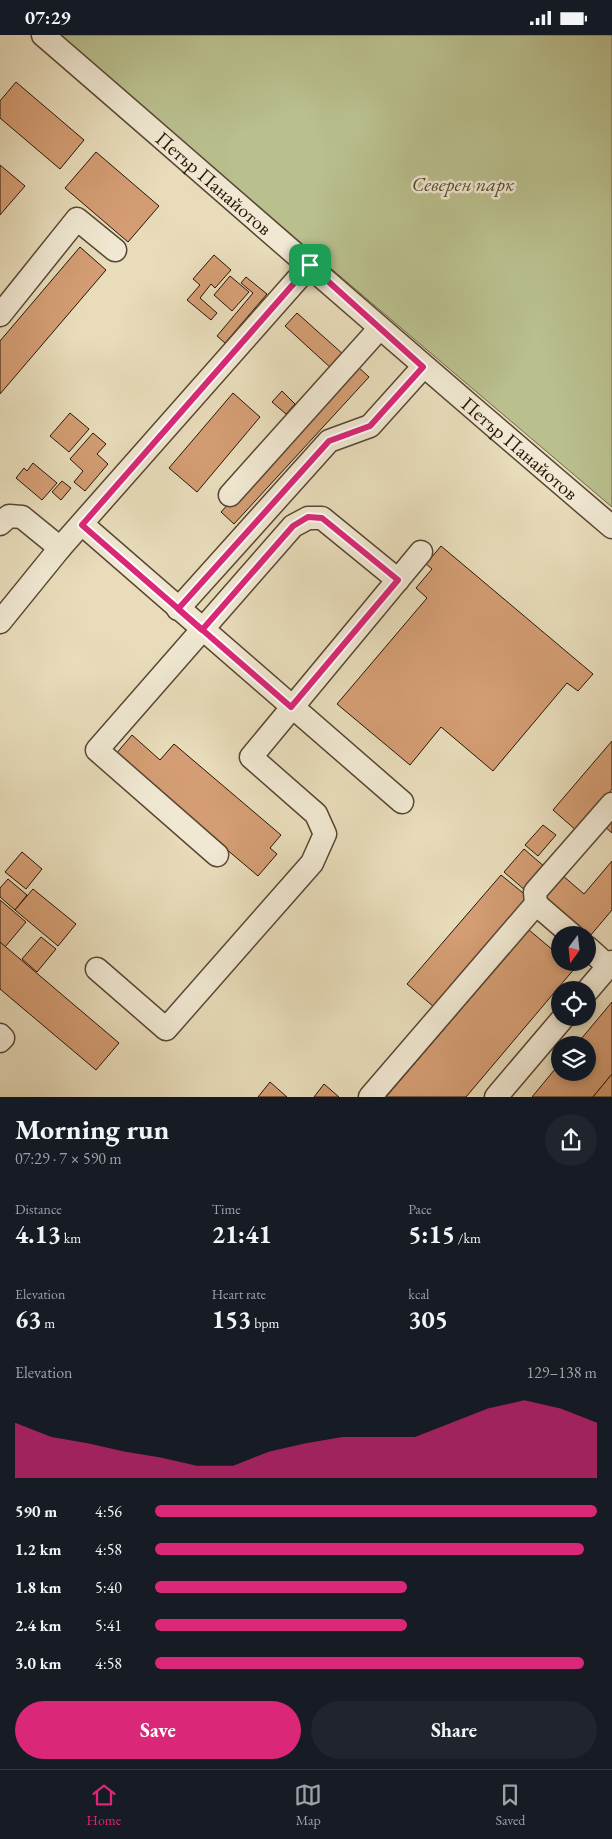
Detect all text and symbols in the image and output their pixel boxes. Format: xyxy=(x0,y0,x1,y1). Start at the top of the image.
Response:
text: 07:29 xyxy=(25,5,71,30)
street label: Петър Панайотов xyxy=(150,125,277,241)
park label: Северен парк xyxy=(412,171,515,197)
pin xyxy=(289,244,331,286)
icon: arrive xyxy=(296,251,324,279)
street label: Петър Панайотов xyxy=(456,391,584,506)
north arrow xyxy=(551,926,596,971)
map controls xyxy=(551,926,596,1081)
button: locate xyxy=(551,981,596,1026)
button: layers xyxy=(551,1036,596,1081)
text: Morning run xyxy=(15,1111,169,1147)
button: share xyxy=(545,1114,597,1166)
text: 07:29 · 7 × 590 m xyxy=(15,1148,122,1169)
text: Distance xyxy=(15,1200,62,1218)
text: Time xyxy=(212,1200,241,1218)
text: Pace xyxy=(408,1200,432,1218)
text: 4.13 xyxy=(15,1218,61,1250)
text: 21:41 xyxy=(212,1218,272,1250)
text: 5:15 xyxy=(408,1218,455,1250)
text: km xyxy=(61,1229,81,1247)
text: /km xyxy=(455,1229,481,1247)
text: Elevation xyxy=(15,1285,65,1303)
text: Heart rate xyxy=(212,1285,266,1303)
text: kcal xyxy=(408,1285,429,1303)
text: 63 xyxy=(15,1303,41,1335)
text: 153 xyxy=(212,1303,251,1335)
text: 305 xyxy=(408,1303,448,1335)
text: m xyxy=(41,1314,55,1332)
text: bpm xyxy=(251,1314,280,1332)
text: Elevation xyxy=(15,1362,73,1383)
text: 129–138 m xyxy=(526,1362,597,1383)
text: 590 m xyxy=(15,1501,57,1522)
text: 4:56 xyxy=(95,1501,122,1522)
text: 1.2 km xyxy=(15,1539,61,1560)
text: 4:58 xyxy=(95,1539,122,1560)
text: 1.8 km xyxy=(15,1577,61,1598)
text: 5:40 xyxy=(95,1577,122,1598)
text: 2.4 km xyxy=(15,1615,61,1636)
text: 5:41 xyxy=(95,1615,122,1636)
text: 3.0 km xyxy=(15,1653,61,1674)
text: 4:58 xyxy=(95,1653,122,1674)
button: Save xyxy=(15,1701,301,1759)
button: Share xyxy=(311,1701,597,1759)
tab: Home xyxy=(87,1781,121,1829)
tab: Map xyxy=(294,1781,322,1829)
tab: Saved xyxy=(495,1781,525,1829)

